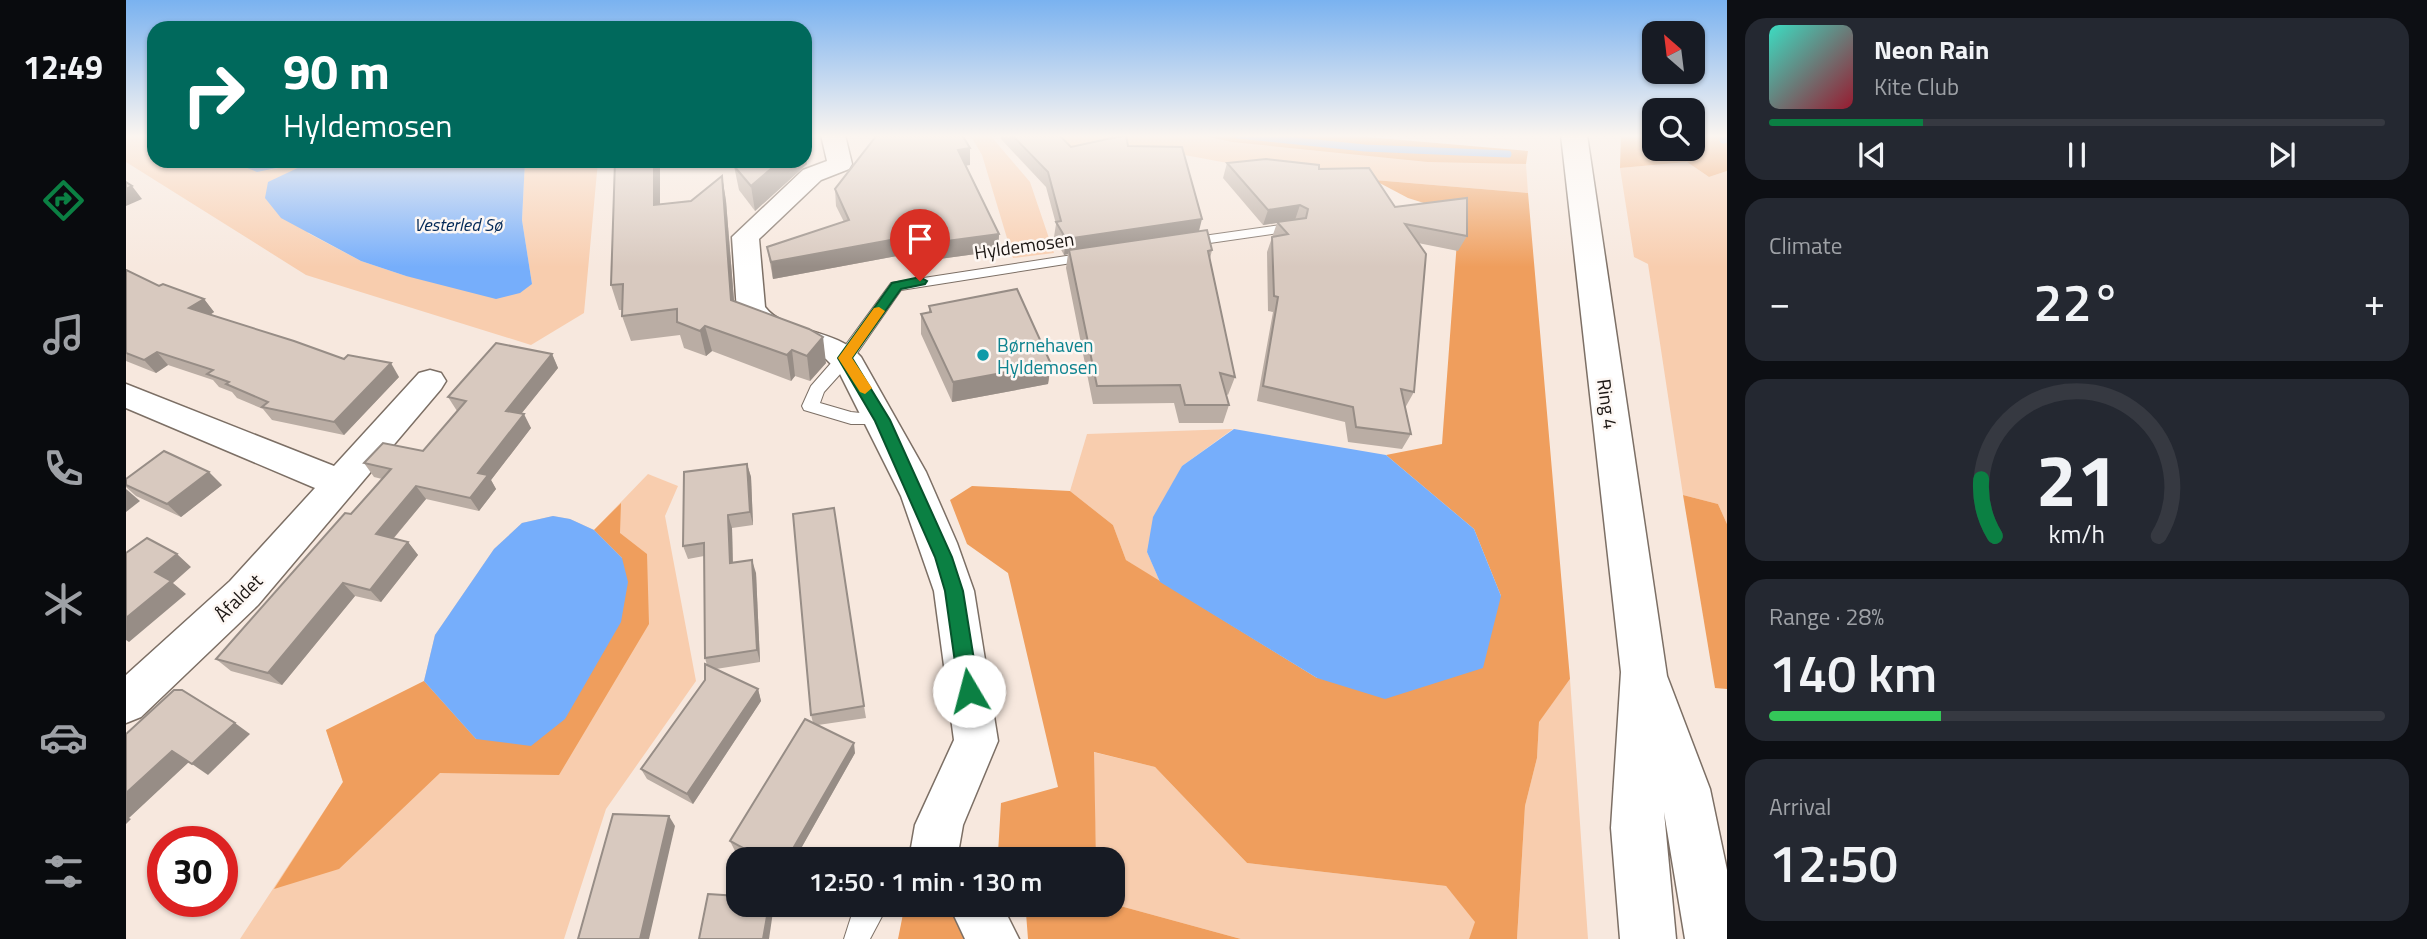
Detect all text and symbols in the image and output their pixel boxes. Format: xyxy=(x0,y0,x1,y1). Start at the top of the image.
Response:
north arrow xyxy=(1642,21,1704,84)
map controls xyxy=(1642,21,1705,161)
text: Neon Rain xyxy=(1874,30,1989,69)
text: 90 m xyxy=(283,33,390,108)
text: 12:49 xyxy=(23,43,103,91)
icon: right xyxy=(168,49,259,140)
text: Kite Club xyxy=(1874,69,1959,104)
button: search xyxy=(1642,98,1705,161)
text: Hyldemosen xyxy=(283,101,452,149)
icon: previous xyxy=(1853,136,1891,174)
icon: pause xyxy=(2058,136,2096,174)
icon: next xyxy=(2263,136,2301,174)
icon: directions xyxy=(39,176,88,225)
pin xyxy=(890,209,950,281)
water label: Vesterled Sø xyxy=(414,211,503,238)
icon: arrive xyxy=(901,220,939,258)
street label: Hyldemosen xyxy=(972,224,1076,266)
text: Climate xyxy=(1769,228,1842,263)
text: 22° xyxy=(2033,262,2121,341)
text: − xyxy=(1769,273,1790,331)
text: + xyxy=(2364,273,2385,331)
icon: music xyxy=(39,310,88,359)
place label: Børnehaven Hyldemosen xyxy=(997,330,1098,381)
marker: Børnehaven Hyldemosen xyxy=(975,347,991,363)
street label: Ring 4 xyxy=(1590,377,1626,431)
text: 21 xyxy=(2036,424,2118,534)
icon: phone xyxy=(39,444,88,493)
text: km/h xyxy=(2049,514,2105,552)
street label: Åfaldet xyxy=(207,566,269,628)
icon: climate xyxy=(39,579,88,628)
text: Range · 28% xyxy=(1769,599,1884,634)
text: 140 km xyxy=(1769,633,1937,712)
position arrow xyxy=(932,654,1006,728)
icon: car xyxy=(39,713,88,762)
text: Arrival xyxy=(1769,789,1831,824)
text: 12:50 xyxy=(1769,823,1898,902)
speed limit sign: 30 xyxy=(147,826,238,917)
icon: filters xyxy=(39,847,88,896)
text: 12:50 · 1 min · 130 m xyxy=(809,862,1042,901)

